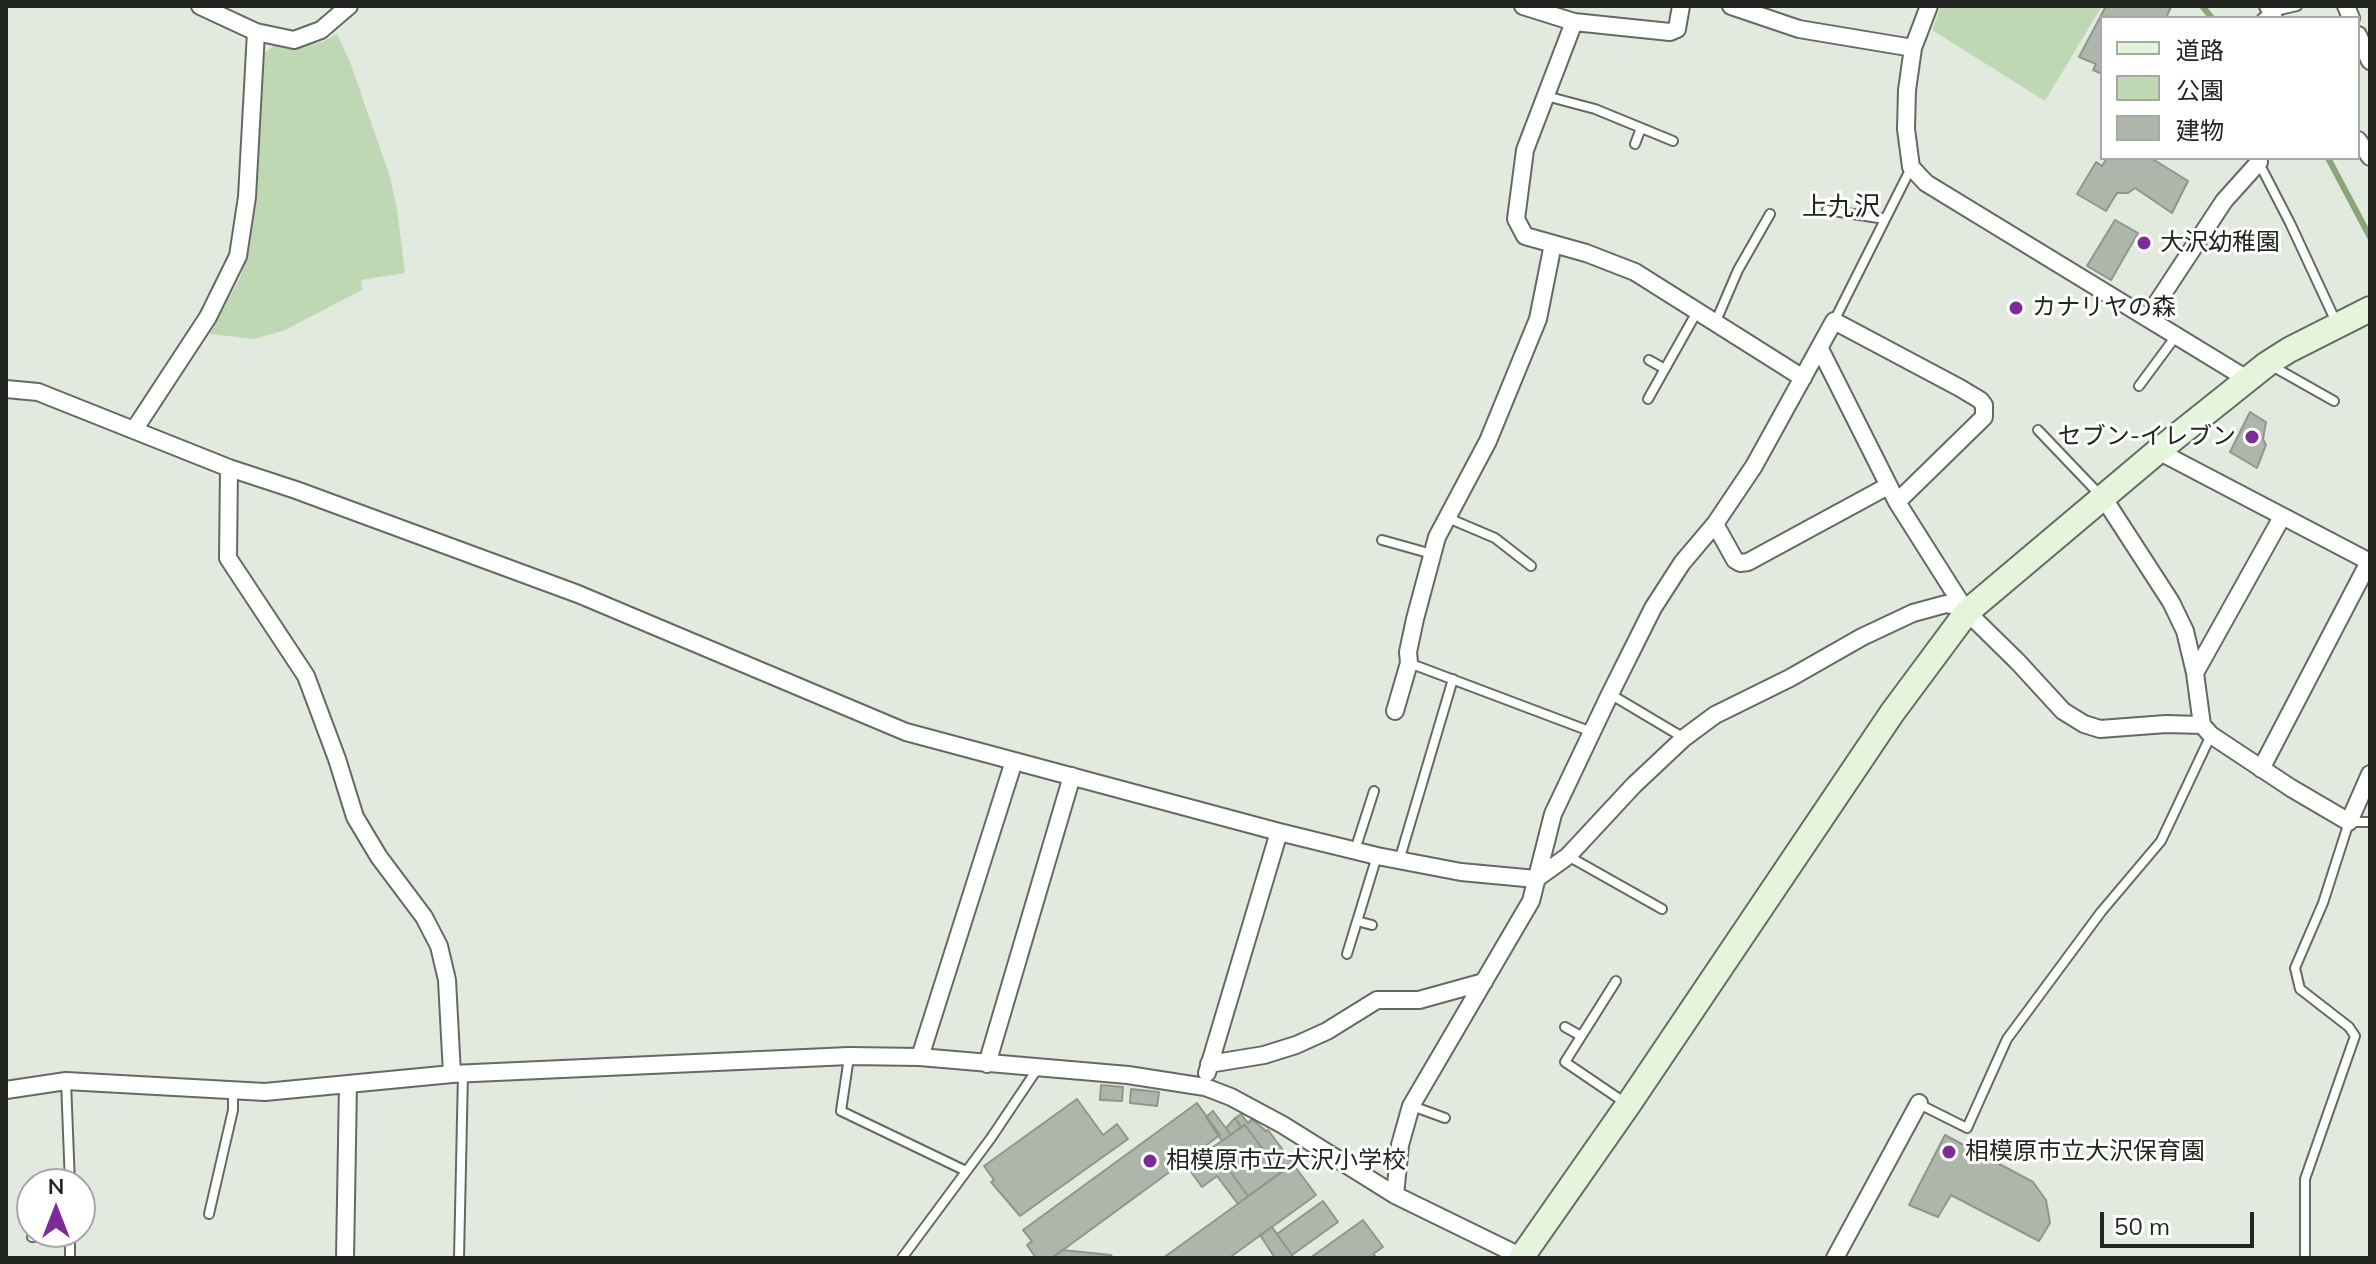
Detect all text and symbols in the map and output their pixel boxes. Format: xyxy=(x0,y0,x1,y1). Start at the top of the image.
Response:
legend xyxy=(2100,16,2360,160)
text: 道路 xyxy=(2176,35,2224,65)
text: 公園 xyxy=(2176,75,2224,105)
text: 建物 xyxy=(2176,115,2224,145)
district label: 上九沢 xyxy=(1802,191,1880,223)
place label: 大沢幼稚園 xyxy=(2160,229,2280,257)
marker: 大沢幼稚園 xyxy=(2135,234,2153,252)
place label: カナリヤの森 xyxy=(2032,294,2176,322)
marker: カナリヤの森 xyxy=(2007,299,2025,317)
place label: セブン-イレブン xyxy=(2058,423,2236,451)
marker: セブン-イレブン xyxy=(2243,428,2261,446)
place label: 相模原市立大沢保育園 xyxy=(1965,1138,2205,1166)
marker: 相模原市立大沢保育園 xyxy=(1940,1143,1958,1161)
place label: 相模原市立大沢小学校 xyxy=(1166,1147,1406,1175)
marker: 相模原市立大沢小学校 xyxy=(1141,1152,1159,1170)
north arrow xyxy=(16,1168,96,1248)
text: N xyxy=(48,1172,64,1200)
scale bar xyxy=(2104,1196,2258,1246)
text: 50 m xyxy=(2114,1211,2170,1241)

